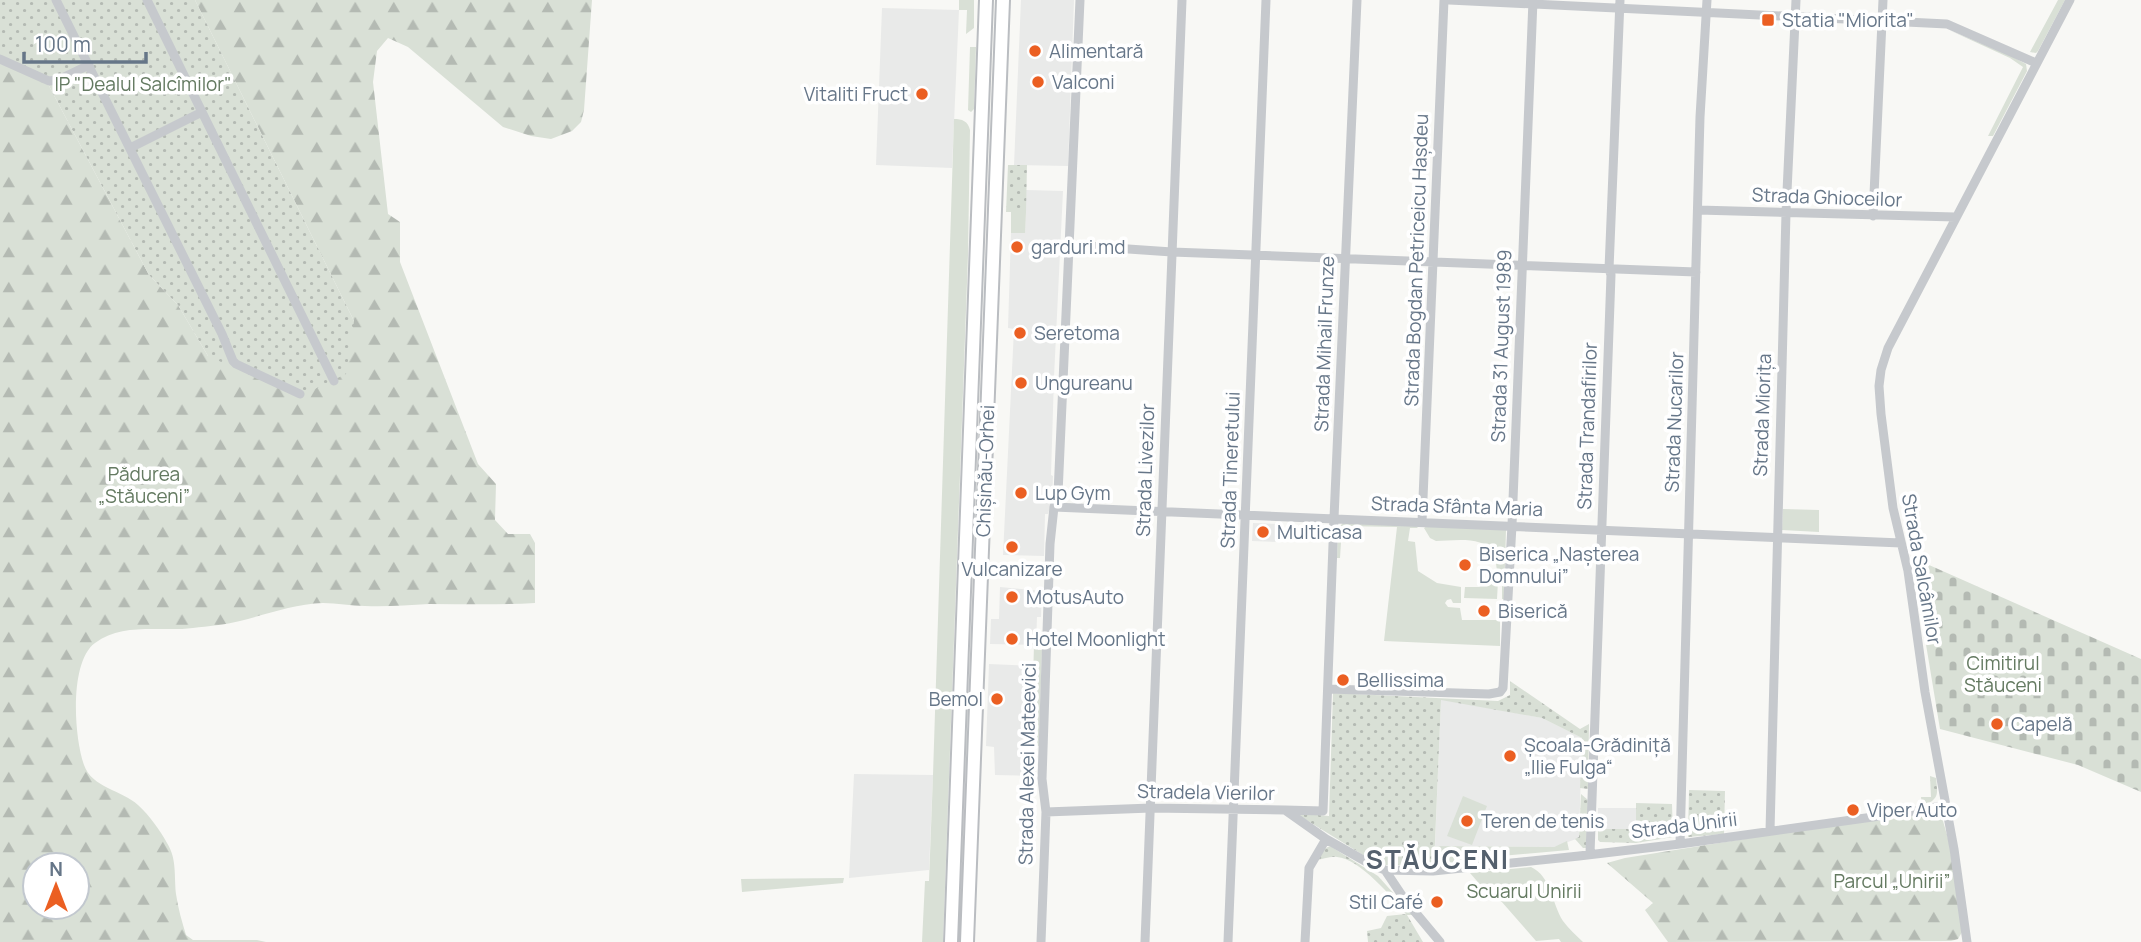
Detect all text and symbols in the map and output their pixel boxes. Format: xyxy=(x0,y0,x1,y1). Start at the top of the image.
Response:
place label: Statia "Miorita" xyxy=(1782,7,1914,33)
marker: Statia "Miorita" xyxy=(1760,12,1776,28)
scale bar xyxy=(24,21,147,65)
text: 100 m xyxy=(35,30,91,58)
place label: Alimentară xyxy=(1049,38,1143,64)
marker: Alimentară xyxy=(1027,43,1043,59)
place label: Valconi xyxy=(1052,69,1115,95)
park label: IP "Dealul Salcîmilor" xyxy=(54,71,232,97)
marker: Valconi xyxy=(1030,74,1046,90)
place label: Vitaliti Fruct xyxy=(804,81,908,107)
marker: Vitaliti Fruct xyxy=(914,86,930,102)
street label: Strada Bogdan Petriceicu Hașdeu xyxy=(1398,113,1434,407)
street label: Strada Ghioceilor xyxy=(1751,181,1903,213)
place label: garduri.md xyxy=(1031,234,1125,260)
marker: garduri.md xyxy=(1009,239,1025,255)
street label: Strada 31 August 1989 xyxy=(1485,249,1517,443)
street label: Strada Mihail Frunze xyxy=(1308,255,1340,433)
place label: Seretoma xyxy=(1034,320,1120,346)
marker: Seretoma xyxy=(1012,325,1028,341)
street label: Strada Trandafirilor xyxy=(1571,342,1603,510)
street label: Strada Nucarilor xyxy=(1659,351,1689,493)
street label: Strada Miorița xyxy=(1747,353,1777,477)
place label: Ungureanu xyxy=(1035,370,1133,396)
marker: Ungureanu xyxy=(1013,375,1029,391)
street label: Strada Tineretului xyxy=(1214,391,1246,549)
street label: Strada Livezilor xyxy=(1130,403,1160,537)
street label: Chișinău-Orhei xyxy=(970,404,1000,538)
park label: Pădurea „Stăuceni” xyxy=(98,461,190,509)
place label: Lup Gym xyxy=(1035,480,1111,506)
marker: Lup Gym xyxy=(1013,485,1029,501)
street label: Strada Sfânta Maria xyxy=(1370,490,1544,522)
street label: Strada Salcâmilor xyxy=(1896,492,1948,647)
place label: Multicasa xyxy=(1277,519,1362,545)
marker: Multicasa xyxy=(1255,524,1271,540)
marker: Vulcanizare xyxy=(1004,539,1020,555)
place label: Biserica „Nașterea Domnului” xyxy=(1479,541,1639,589)
place label: Vulcanizare xyxy=(961,556,1063,582)
marker: Biserica „Nașterea Domnului” xyxy=(1457,557,1473,573)
place label: MotusAuto xyxy=(1026,584,1124,610)
marker: MotusAuto xyxy=(1004,589,1020,605)
place label: Biserică xyxy=(1498,598,1567,624)
marker: Biserică xyxy=(1476,603,1492,619)
place label: Hotel Moonlight xyxy=(1026,626,1166,652)
marker: Hotel Moonlight xyxy=(1004,631,1020,647)
park label: Cimitirul Stăuceni xyxy=(1964,650,2042,698)
street label: Strada Alexei Mateevici xyxy=(1012,663,1042,865)
place label: Bellissima xyxy=(1357,667,1444,693)
marker: Bellissima xyxy=(1335,672,1351,688)
place label: Bemol xyxy=(929,686,983,712)
marker: Bemol xyxy=(989,691,1005,707)
place label: Capelă xyxy=(2011,711,2073,737)
marker: Capelă xyxy=(1989,716,2005,732)
place label: Școala-Grădiniță „Ilie Fulga“ xyxy=(1524,732,1671,780)
marker: Școala-Grădiniță „Ilie Fulga“ xyxy=(1502,748,1518,764)
street label: Stradela Vierilor xyxy=(1137,778,1275,806)
place label: Viper Auto xyxy=(1867,797,1957,823)
marker: Viper Auto xyxy=(1845,802,1861,818)
street label: Strada Unirii xyxy=(1629,806,1739,844)
place label: Teren de tenis xyxy=(1481,808,1604,834)
marker: Teren de tenis xyxy=(1459,813,1475,829)
district label: STĂUCENI xyxy=(1366,841,1510,877)
north arrow xyxy=(21,851,91,921)
text: N xyxy=(49,856,63,882)
park label: Parcul „Unirii” xyxy=(1833,868,1951,894)
park label: Scuarul Unirii xyxy=(1466,878,1582,904)
place label: Stil Café xyxy=(1349,889,1423,915)
marker: Stil Café xyxy=(1429,894,1445,910)

